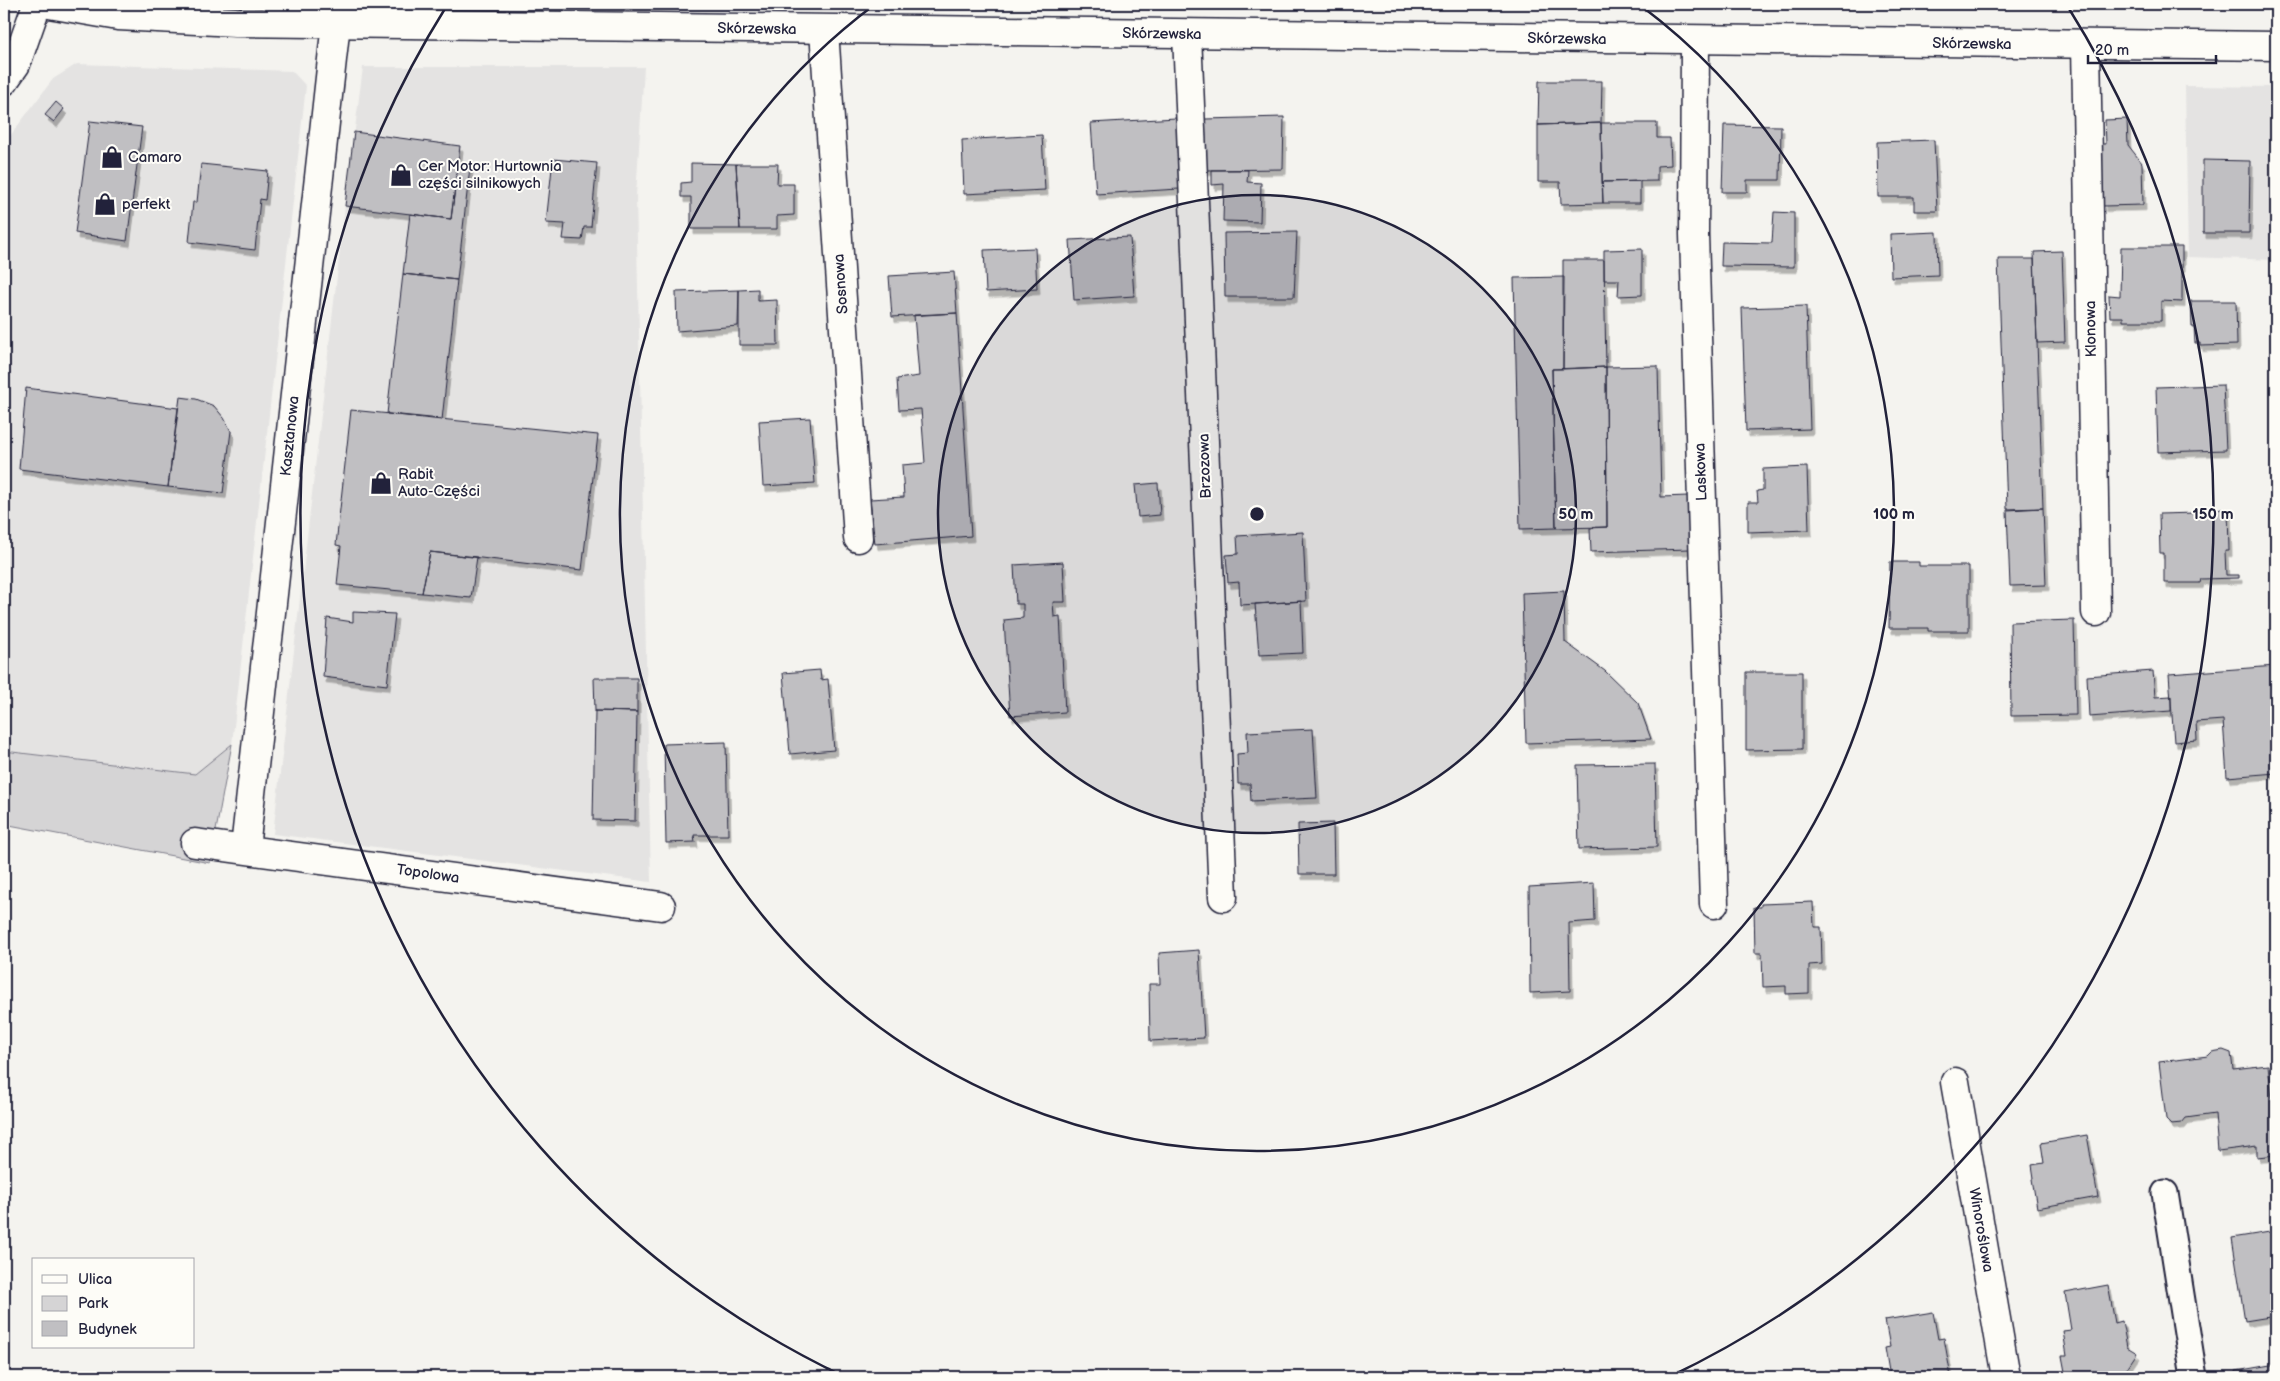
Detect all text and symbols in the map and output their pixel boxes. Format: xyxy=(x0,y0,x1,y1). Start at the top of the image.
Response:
street label: Skórzewska xyxy=(717,19,797,39)
street label: Skórzewska xyxy=(1122,24,1202,44)
street label: Skórzewska xyxy=(1527,29,1607,49)
scale bar xyxy=(2088,32,2215,64)
street label: Skórzewska xyxy=(1932,34,2012,54)
text: 20 m xyxy=(2095,41,2129,60)
shop icon: Camaro xyxy=(99,144,125,170)
place label: Camaro xyxy=(128,148,182,167)
place label: Cer Motor: Hurtownia części silnikowych xyxy=(418,157,562,193)
shop icon: Cer Motor: Hurtownia części silnikowych xyxy=(388,162,414,188)
shop icon: perfekt xyxy=(92,191,118,217)
place label: perfekt xyxy=(122,195,171,214)
street label: Sosnowa xyxy=(829,253,853,315)
street label: Klonowa xyxy=(2081,300,2101,358)
street label: Kasztanowa xyxy=(276,395,304,477)
street label: Brzozowa xyxy=(1194,433,1216,499)
street label: Laskowa xyxy=(1690,443,1712,501)
place label: Rabit Auto-Części xyxy=(398,465,480,501)
shop icon: Rabit Auto-Części xyxy=(368,470,394,496)
centre of rings xyxy=(1248,505,1266,523)
text: 50 m xyxy=(1559,505,1594,524)
text: 100 m xyxy=(1873,505,1915,524)
text: 150 m xyxy=(2192,505,2234,524)
street label: Topolowa xyxy=(395,860,461,888)
street label: Winoroślowa xyxy=(1964,1186,1998,1274)
legend xyxy=(32,1258,195,1348)
text: Ulica xyxy=(78,1270,112,1289)
text: Park xyxy=(78,1294,109,1313)
text: Budynek xyxy=(78,1320,137,1339)

